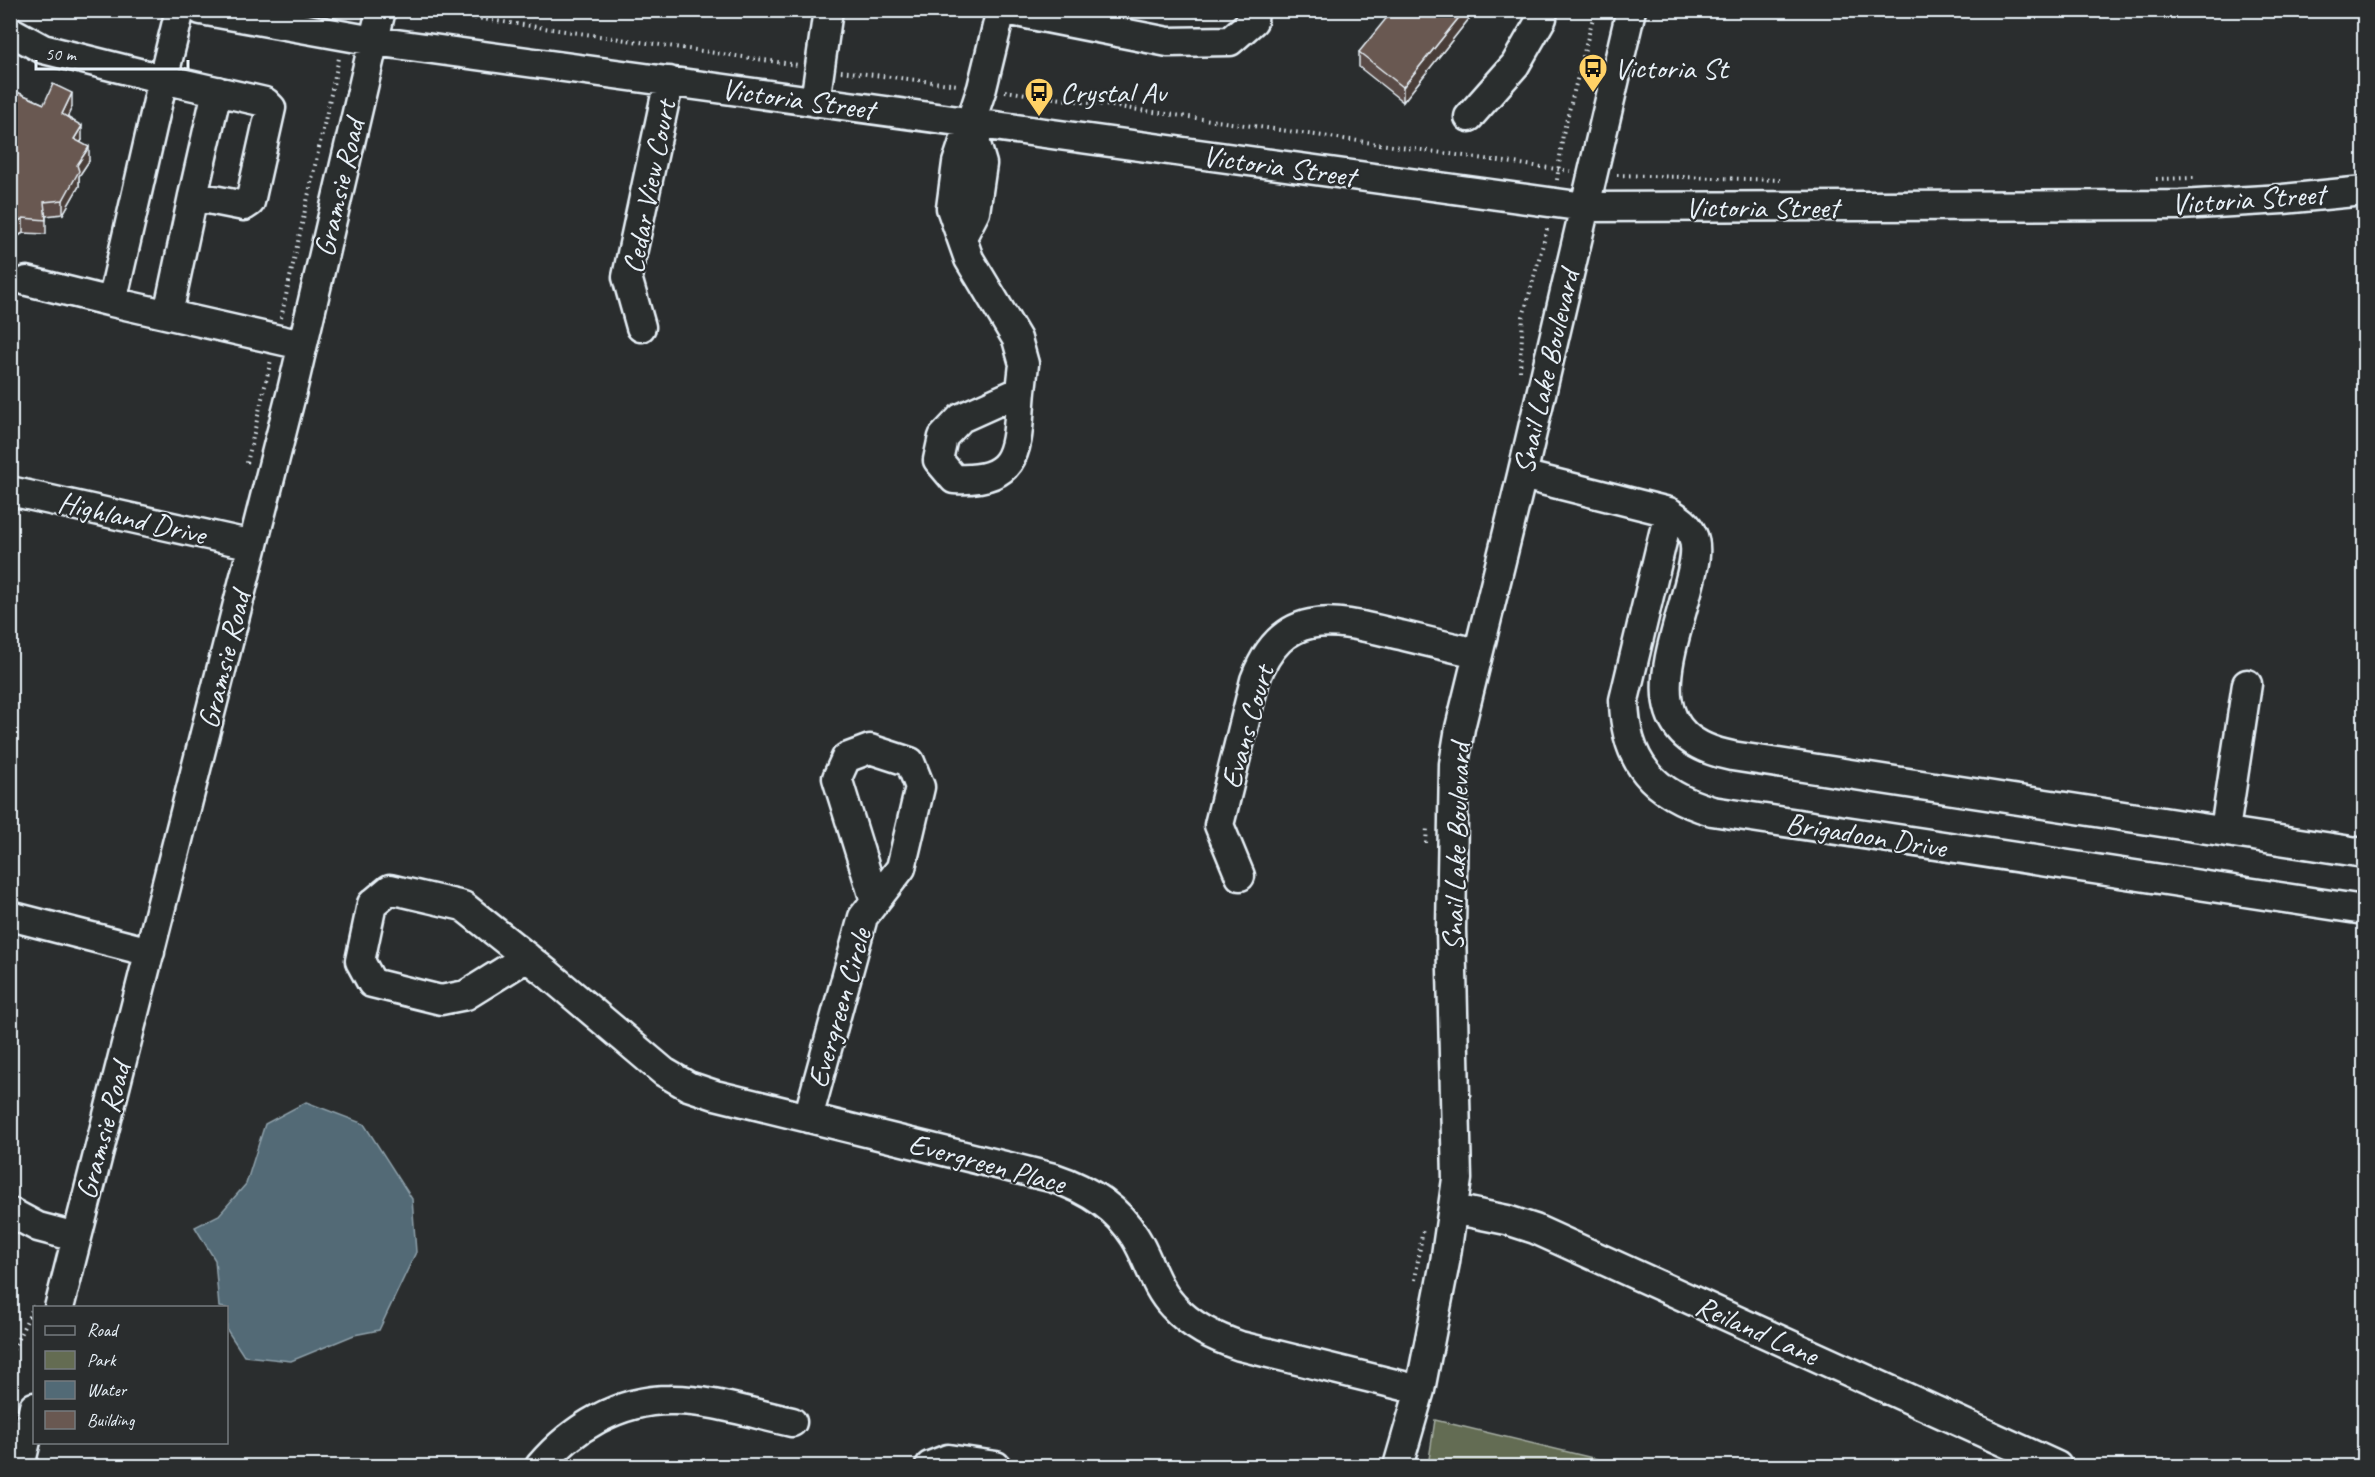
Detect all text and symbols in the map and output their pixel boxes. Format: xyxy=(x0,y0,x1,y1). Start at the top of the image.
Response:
scale bar xyxy=(36,33,188,71)
text: 50 m xyxy=(45,43,78,65)
place label: Victoria St xyxy=(1614,49,1730,87)
bus stop icon: Victoria St xyxy=(1577,52,1609,94)
street label: Victoria Street xyxy=(719,69,881,129)
place label: Crystal Av xyxy=(1060,73,1169,111)
bus stop icon: Crystal Av xyxy=(1023,76,1055,118)
street label: Cedar View Court xyxy=(614,94,685,277)
street label: Gramsie Road xyxy=(305,112,374,260)
street label: Victoria Street xyxy=(1200,136,1362,196)
street label: Victoria Street xyxy=(2170,174,2330,223)
street label: Victoria Street xyxy=(1685,188,1843,226)
street label: Snail Lake Boulevard xyxy=(1504,262,1589,478)
street label: Highland Drive xyxy=(55,483,212,554)
street label: Gramsie Road xyxy=(189,584,260,732)
street label: Evans Court xyxy=(1211,658,1283,793)
street label: Snail Lake Boulevard xyxy=(1433,738,1479,952)
street label: Brigadoon Drive xyxy=(1783,804,1951,867)
street label: Evergreen Circle xyxy=(798,922,880,1092)
street label: Gramsie Road xyxy=(67,1055,141,1203)
street label: Evergreen Place xyxy=(905,1124,1071,1203)
street label: Reiland Lane xyxy=(1690,1286,1826,1375)
legend xyxy=(33,1306,228,1444)
text: Road xyxy=(87,1319,120,1341)
text: Park xyxy=(87,1349,117,1371)
text: Water xyxy=(87,1379,128,1401)
text: Building xyxy=(87,1409,136,1431)

